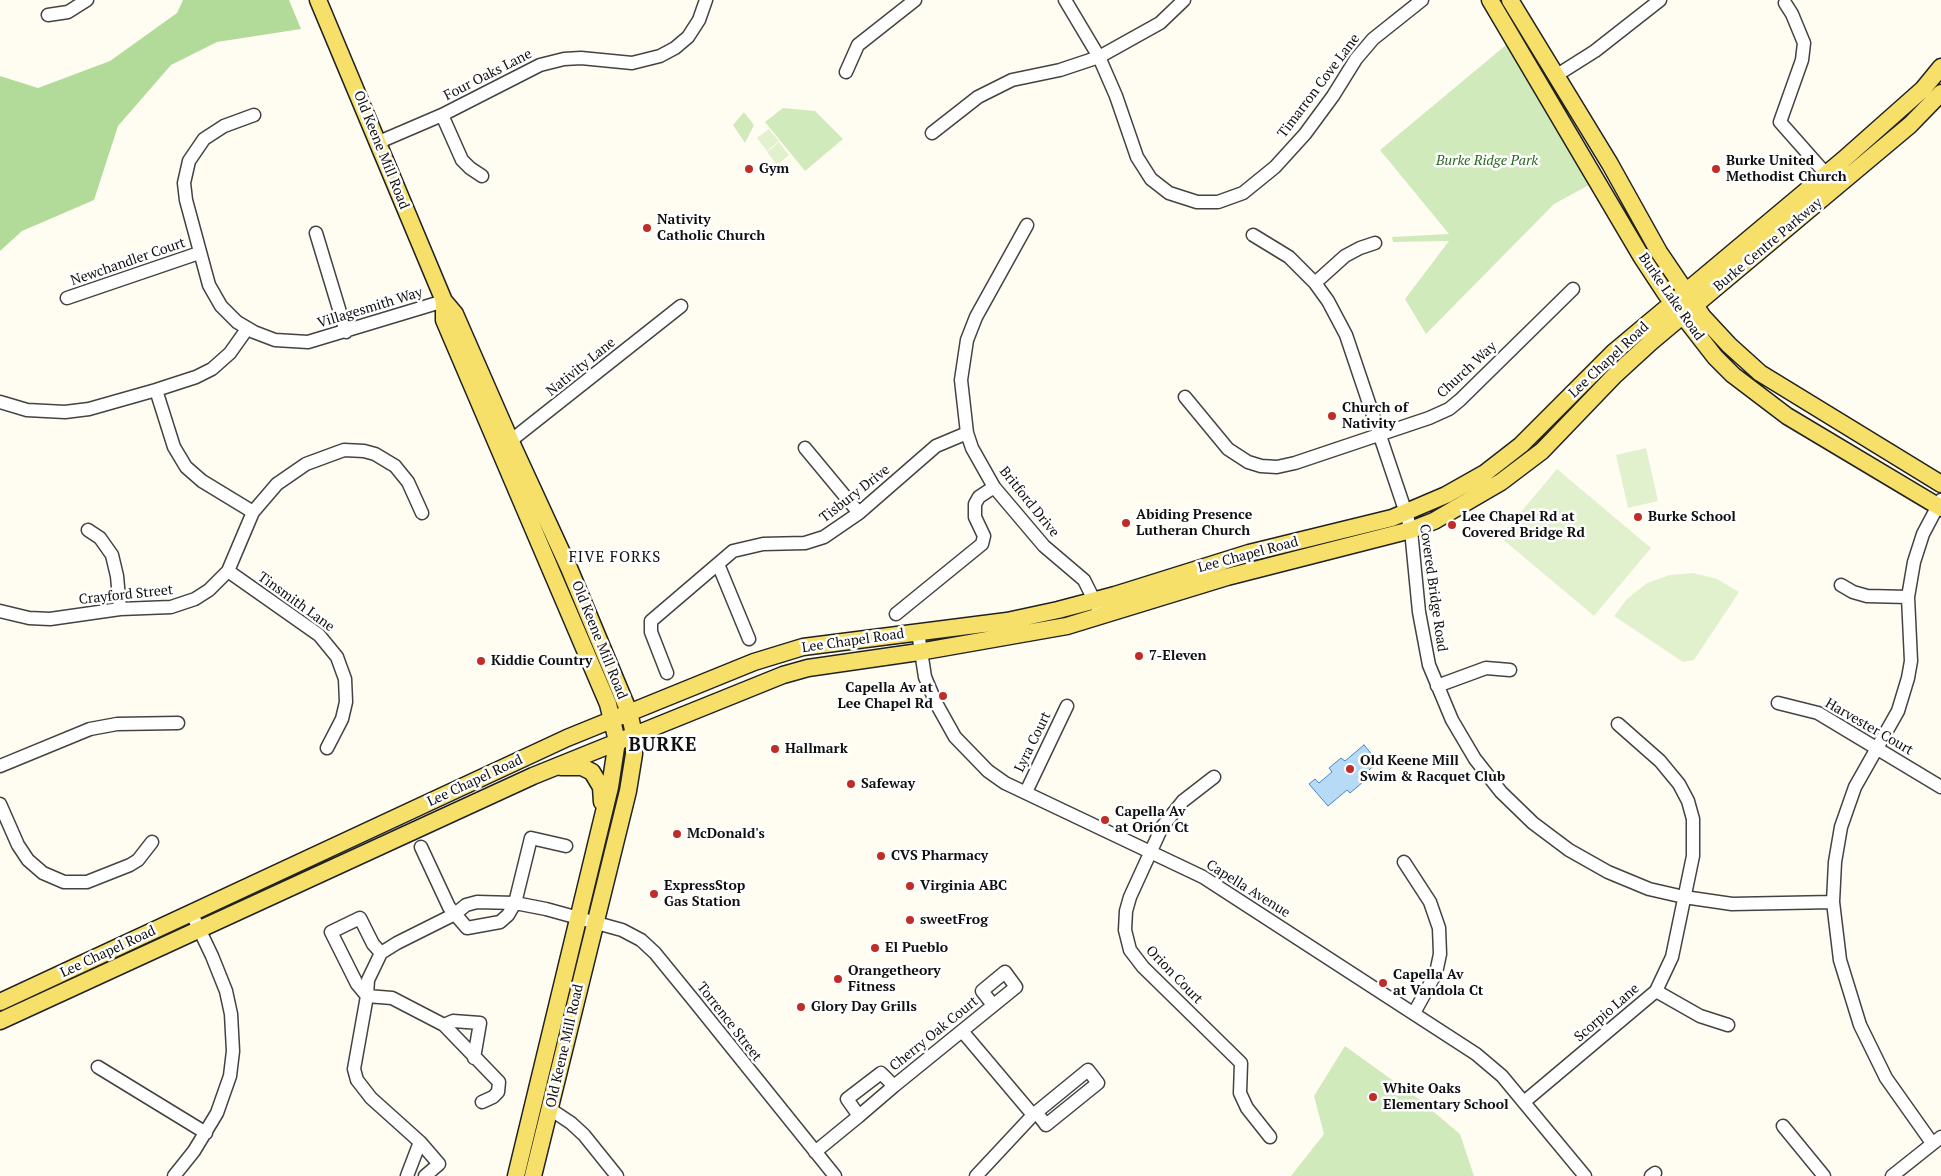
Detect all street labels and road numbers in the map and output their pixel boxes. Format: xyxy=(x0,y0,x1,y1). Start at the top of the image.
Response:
street label: Timarron Cove Lane xyxy=(1274,31,1364,141)
street label: Four Oaks Lane xyxy=(441,46,535,104)
street label: Old Keene Mill Road xyxy=(350,88,412,212)
street label: Burke Centre Parkway xyxy=(1710,195,1826,295)
street label: Newchandler Court xyxy=(68,234,188,290)
street label: Burke Lake Road xyxy=(1635,250,1707,344)
street label: Villagesmith Way xyxy=(315,284,425,332)
street label: Lee Chapel Road xyxy=(1565,319,1653,401)
street label: Nativity Lane xyxy=(543,334,619,400)
street label: Church Way xyxy=(1434,338,1500,402)
street label: Tisbury Drive xyxy=(817,461,893,527)
street label: Britford Drive xyxy=(996,463,1062,541)
street label: Covered Bridge Road xyxy=(1416,523,1450,653)
street label: Lee Chapel Road xyxy=(1196,534,1300,576)
street label: Tinsmith Lane xyxy=(254,569,338,635)
street label: Old Keene Mill Road xyxy=(568,578,630,702)
street label: Crayford Street xyxy=(78,582,174,608)
street label: Lee Chapel Road xyxy=(801,625,905,657)
street label: Harvester Court xyxy=(1822,695,1916,759)
street label: Lyra Court xyxy=(1011,709,1055,775)
street label: Lee Chapel Road xyxy=(425,752,525,810)
street label: Capella Avenue xyxy=(1203,856,1293,922)
street label: Lee Chapel Road xyxy=(58,923,158,981)
street label: Orion Court xyxy=(1142,942,1206,1008)
street label: Torrence Street xyxy=(693,979,765,1065)
street label: Scorpio Lane xyxy=(1571,980,1643,1046)
street label: Old Keene Mill Road xyxy=(543,983,587,1109)
street label: Cherry Oak Court xyxy=(886,993,982,1075)

